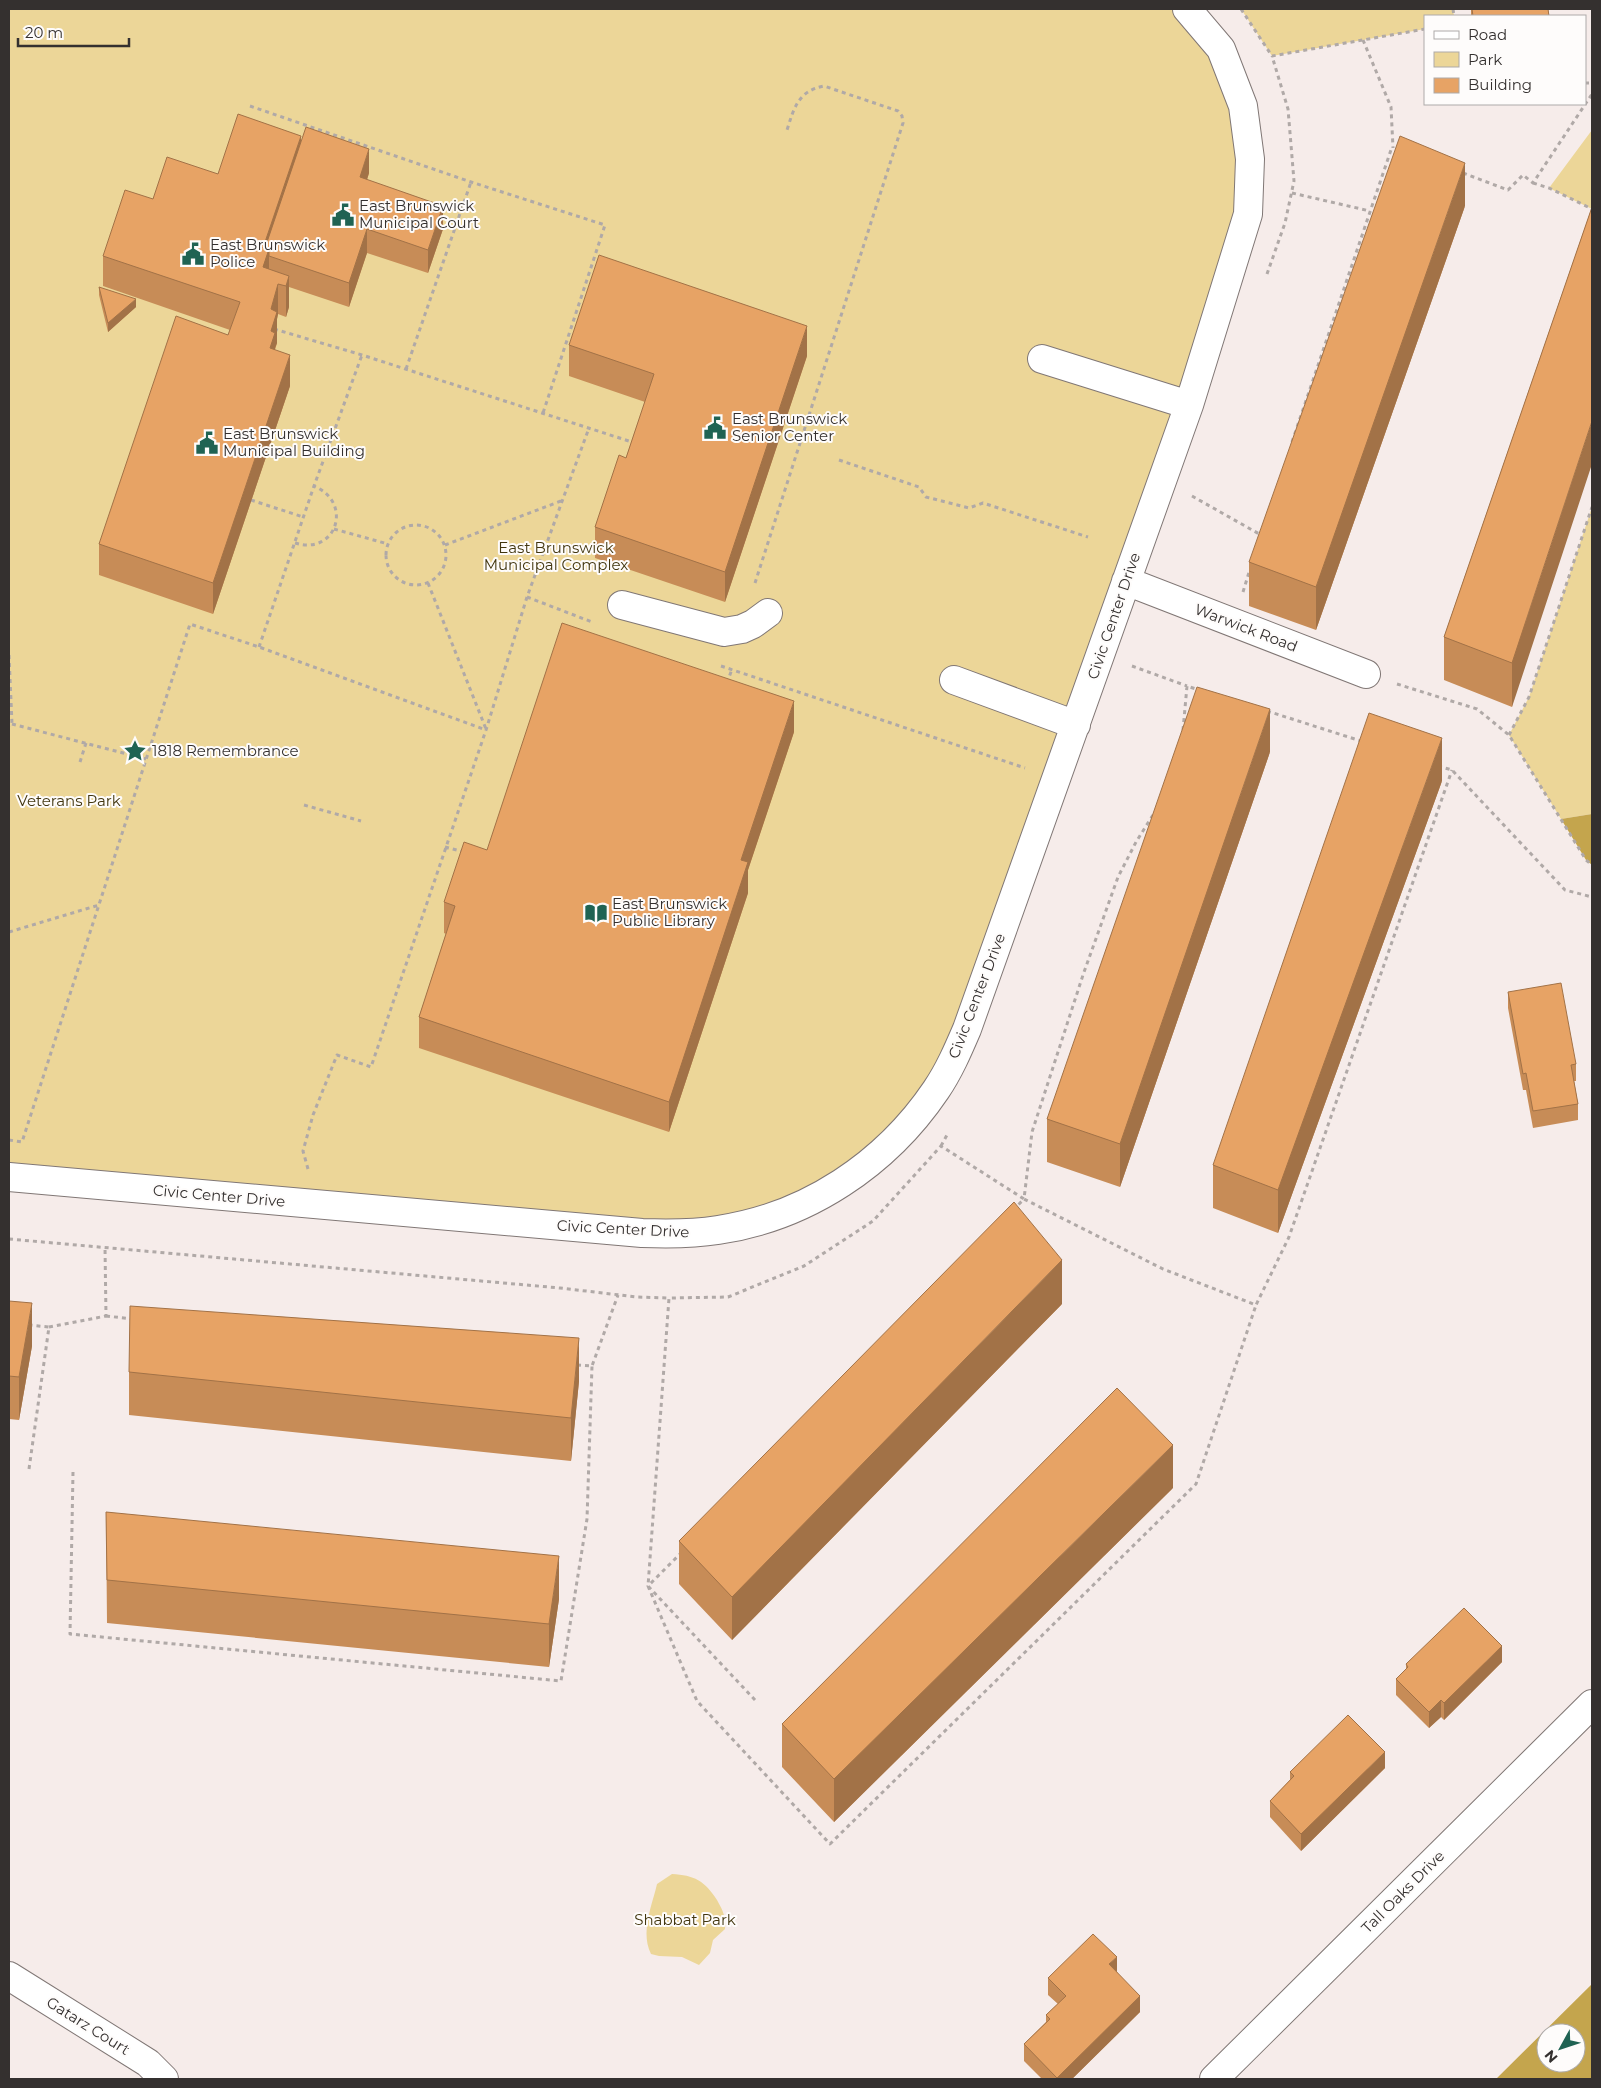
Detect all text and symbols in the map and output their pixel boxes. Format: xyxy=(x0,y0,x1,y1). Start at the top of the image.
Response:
scale bar xyxy=(18,15,129,47)
legend xyxy=(1424,15,1586,105)
text: 20 m xyxy=(25,23,63,42)
text: Road xyxy=(1468,25,1507,44)
text: Park xyxy=(1468,50,1502,69)
text: Building xyxy=(1468,75,1532,94)
place label: East Brunswick Municipal Court xyxy=(359,196,479,232)
public building icon: East Brunswick Municipal Court xyxy=(330,202,356,228)
place label: East Brunswick Police xyxy=(210,235,325,271)
public building icon: East Brunswick Police xyxy=(180,241,206,267)
place label: East Brunswick Senior Center xyxy=(732,409,847,445)
public building icon: East Brunswick Senior Center xyxy=(702,415,728,441)
place label: East Brunswick Municipal Building xyxy=(223,424,365,460)
public building icon: East Brunswick Municipal Building xyxy=(194,430,220,456)
park label: East Brunswick Municipal Complex xyxy=(484,538,628,574)
street label: Civic Center Drive xyxy=(1083,550,1144,682)
street label: Warwick Road xyxy=(1192,599,1300,656)
place icon: 1818 Remembrance xyxy=(122,738,148,764)
place label: 1818 Remembrance xyxy=(152,741,299,760)
park label: Veterans Park xyxy=(17,791,121,810)
place label: East Brunswick Public Library xyxy=(612,894,727,930)
library icon: East Brunswick Public Library xyxy=(583,900,609,926)
street label: Civic Center Drive xyxy=(944,930,1009,1061)
street label: Civic Center Drive xyxy=(152,1180,286,1211)
street label: Civic Center Drive xyxy=(556,1216,690,1241)
street label: Tall Oaks Drive xyxy=(1357,1846,1448,1937)
park label: Shabbat Park xyxy=(634,1910,736,1929)
street label: Gatarz Court xyxy=(43,1992,134,2059)
north arrow xyxy=(1536,2023,1586,2073)
text: N xyxy=(1541,2046,1562,2066)

